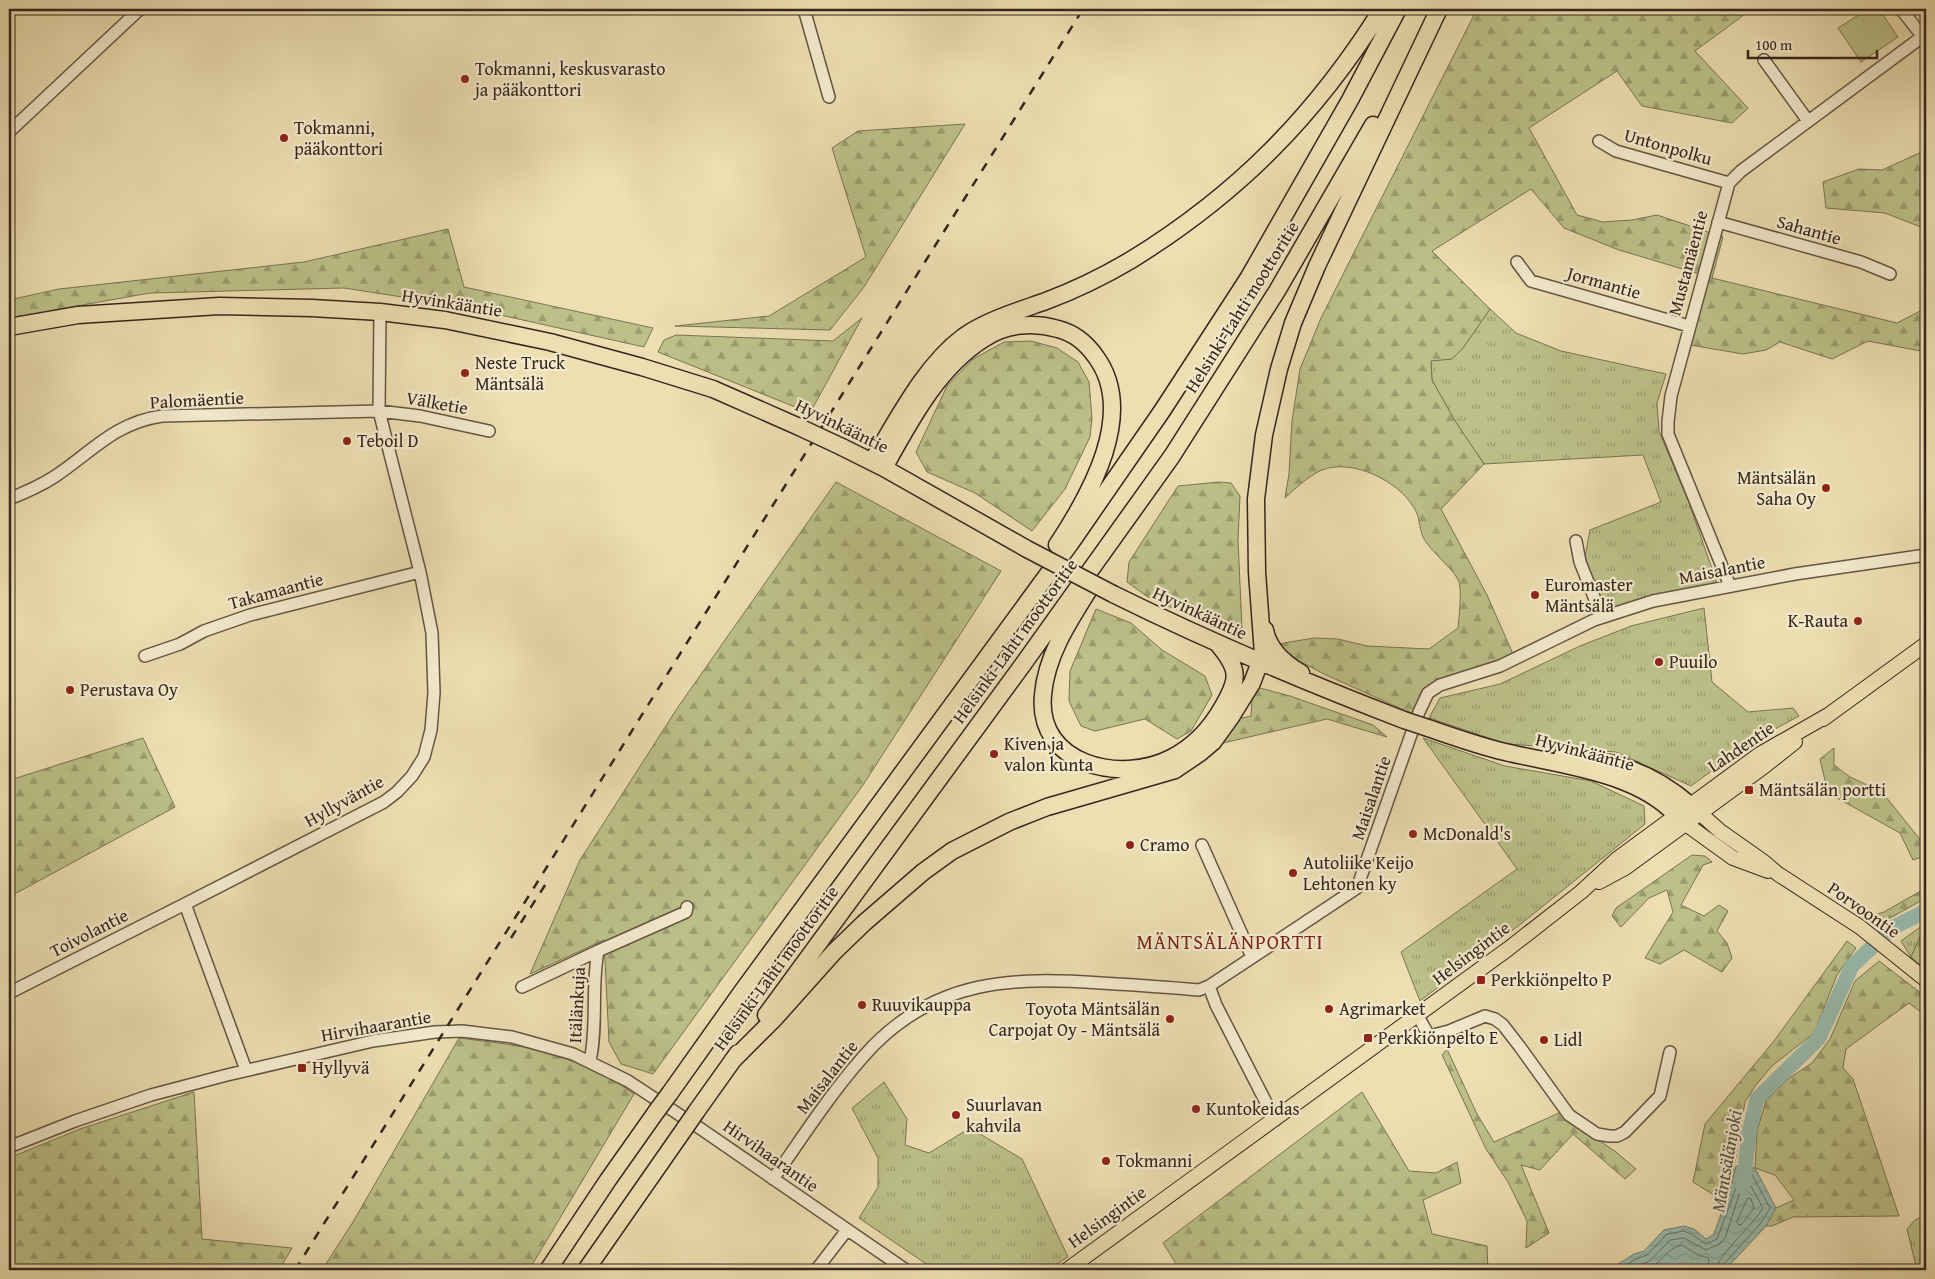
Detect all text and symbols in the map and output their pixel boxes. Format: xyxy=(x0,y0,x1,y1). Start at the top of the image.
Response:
scale bar xyxy=(1748,28,1876,60)
text: 100 m xyxy=(1755,34,1793,55)
place label: Tokmanni, keskusvarasto ja pääkonttori xyxy=(472,55,665,103)
marker: Tokmanni, keskusvarasto ja pääkonttori xyxy=(459,73,471,85)
place label: Tokmanni, pääkonttori xyxy=(294,114,383,162)
street label: Untonpolku xyxy=(1621,121,1716,172)
marker: Tokmanni, pääkonttori xyxy=(278,132,290,144)
street label: Mustamäentie xyxy=(1660,207,1715,319)
street label: Sahantie xyxy=(1774,207,1845,252)
street label: Helsinki-Lahti moottoritie xyxy=(1178,216,1306,398)
street label: Jormantie xyxy=(1562,259,1644,306)
street label: Hyvinkääntie xyxy=(400,281,504,324)
place label: Neste Truck Mäntsälä xyxy=(475,349,566,397)
marker: Neste Truck Mäntsälä xyxy=(459,367,471,379)
street label: Palomäentie xyxy=(149,384,245,415)
street label: Välketie xyxy=(404,384,470,421)
street label: Hyvinkääntie xyxy=(791,391,894,460)
place label: Teboil D xyxy=(357,427,418,454)
marker: Teboil D xyxy=(341,435,353,447)
place label: Mäntsälän Saha Oy xyxy=(1737,464,1816,512)
marker: Mäntsälän Saha Oy xyxy=(1820,482,1832,494)
street label: Maisalantie xyxy=(1676,548,1767,591)
street label: Helsinki-Lahti moottoritie xyxy=(945,553,1084,729)
street label: Takamaantie xyxy=(225,565,326,616)
place label: Euromaster Mäntsälä xyxy=(1545,571,1633,619)
street label: Hyvinkääntie xyxy=(1149,579,1252,646)
marker: Euromaster Mäntsälä xyxy=(1529,589,1541,601)
place label: K-Rauta xyxy=(1788,607,1848,634)
marker: K-Rauta xyxy=(1852,615,1864,627)
place label: Puuilo xyxy=(1669,648,1717,675)
marker: Puuilo xyxy=(1653,656,1665,668)
place label: Perustava Oy xyxy=(80,676,178,703)
marker: Perustava Oy xyxy=(64,684,76,696)
street label: Lahdentie xyxy=(1702,714,1780,779)
street label: Hyvinkääntie xyxy=(1533,725,1637,778)
place label: Kiven ja valon kunta xyxy=(1004,730,1094,778)
marker: Kiven ja valon kunta xyxy=(988,748,1000,760)
street label: Maisalantie xyxy=(1344,752,1398,844)
street label: Hyllyväntie xyxy=(299,768,389,834)
place label: Mäntsälän portti xyxy=(1759,776,1886,803)
marker: Mäntsälän portti xyxy=(1743,784,1755,796)
place label: McDonald's xyxy=(1423,820,1511,847)
marker: McDonald's xyxy=(1407,828,1419,840)
place label: Cramo xyxy=(1140,831,1189,858)
marker: Cramo xyxy=(1124,839,1136,851)
place label: Autoliike Keijo Lehtonen ky xyxy=(1303,849,1414,897)
marker: Autoliike Keijo Lehtonen ky xyxy=(1287,867,1299,879)
street label: Porvoontie xyxy=(1822,875,1906,945)
street label: Helsinki-Lahti moottoritie xyxy=(706,880,845,1056)
street label: Toivolantie xyxy=(45,901,133,964)
street label: Helsingintie xyxy=(1426,914,1515,991)
district label: MÄNTSÄLÄNPORTTI xyxy=(1136,927,1324,956)
street label: Itälänkuja xyxy=(561,966,592,1044)
place label: Perkkiönpelto P xyxy=(1491,966,1612,993)
marker: Perkkiönpelto P xyxy=(1475,974,1487,986)
place label: Ruuvikauppa xyxy=(872,991,972,1018)
place label: Toyota Mäntsälän Carpojat Oy - Mäntsälä xyxy=(989,995,1160,1043)
place label: Agrimarket xyxy=(1339,995,1426,1022)
marker: Ruuvikauppa xyxy=(856,999,868,1011)
street label: Hirvihaarantie xyxy=(319,1003,433,1048)
marker: Agrimarket xyxy=(1323,1003,1335,1015)
marker: Toyota Mäntsälän Carpojat Oy - Mäntsälä xyxy=(1164,1013,1176,1025)
place label: Perkkiönpelto E xyxy=(1378,1024,1498,1051)
place label: Lidl xyxy=(1554,1026,1583,1053)
marker: Perkkiönpelto E xyxy=(1362,1032,1374,1044)
street label: Maisalantie xyxy=(789,1034,864,1119)
marker: Lidl xyxy=(1538,1034,1550,1046)
place label: Hyllyvä xyxy=(312,1054,370,1081)
marker: Hyllyvä xyxy=(296,1062,308,1074)
place label: Suurlavan kahvila xyxy=(966,1091,1042,1139)
place label: Kuntokeidas xyxy=(1206,1095,1300,1122)
marker: Kuntokeidas xyxy=(1190,1103,1202,1115)
water label: Mäntsälänjoki xyxy=(1703,1107,1749,1215)
marker: Suurlavan kahvila xyxy=(950,1109,962,1121)
street label: Hirvihaarantie xyxy=(718,1113,825,1199)
place label: Tokmanni xyxy=(1116,1147,1192,1174)
marker: Tokmanni xyxy=(1100,1155,1112,1167)
street label: Helsingintie xyxy=(1062,1179,1152,1254)

